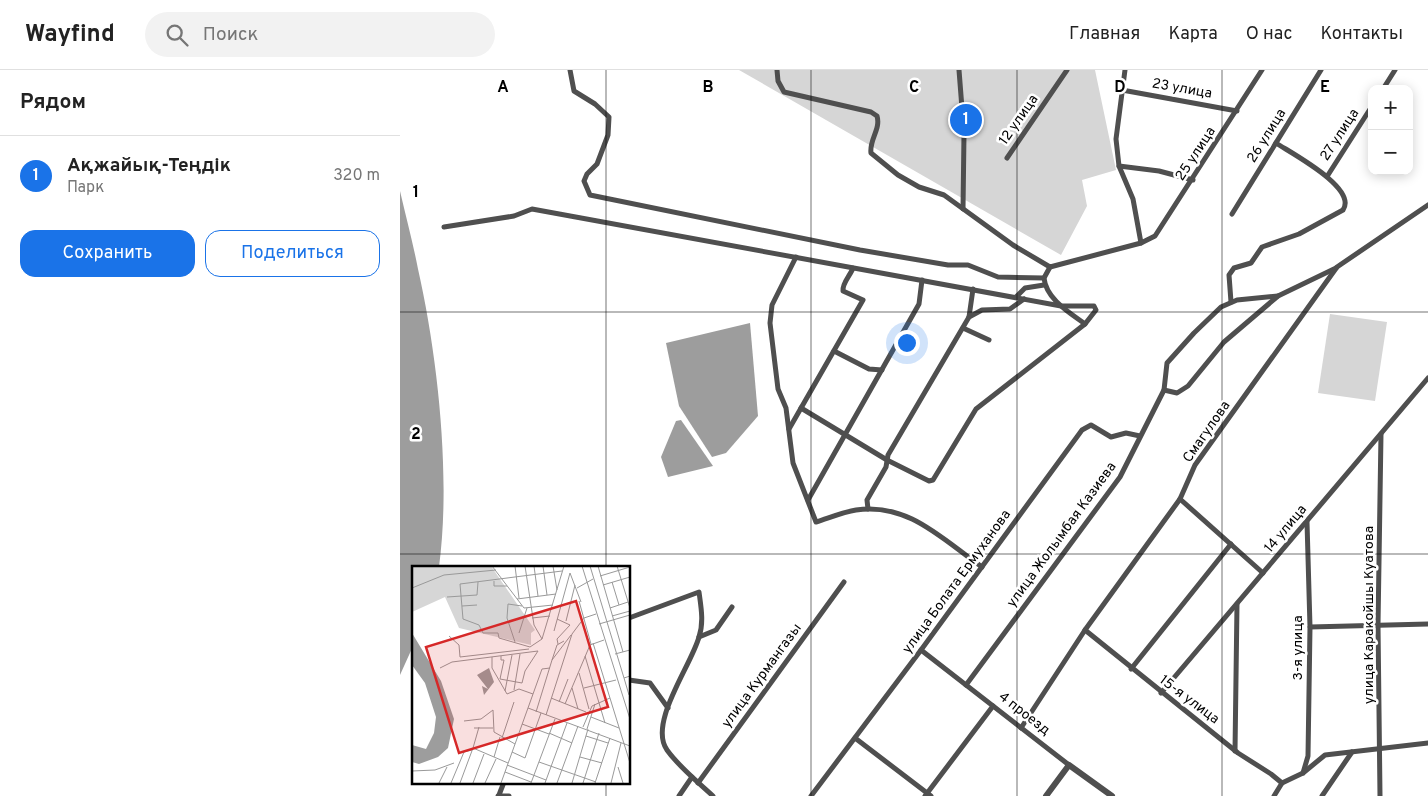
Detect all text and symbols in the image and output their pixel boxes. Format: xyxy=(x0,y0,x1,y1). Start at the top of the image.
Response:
search box xyxy=(145,12,495,57)
text: Wayfind xyxy=(25,20,115,50)
icon: search xyxy=(163,21,191,49)
text: Поиск xyxy=(203,23,258,47)
text: Главная xyxy=(1069,23,1140,46)
text: Карта xyxy=(1168,23,1218,46)
text: О нас xyxy=(1246,23,1292,46)
text: Контакты xyxy=(1320,23,1403,46)
street label: 23 улица xyxy=(1151,75,1213,103)
text: A xyxy=(497,78,509,98)
text: B xyxy=(702,78,714,98)
text: C xyxy=(909,78,919,98)
text: D xyxy=(1114,78,1126,98)
text: E xyxy=(1320,78,1330,98)
map controls xyxy=(1368,85,1413,175)
button: + xyxy=(1368,85,1413,130)
text: Рядом xyxy=(20,89,86,116)
street label: 12 улица xyxy=(996,92,1042,148)
pin: 1 xyxy=(950,101,982,139)
street label: 26 улица xyxy=(1244,106,1290,166)
street label: 27 улица xyxy=(1317,106,1363,164)
street label: 25 улица xyxy=(1172,124,1220,184)
button: − xyxy=(1368,130,1413,175)
text: Ақжайық-Теңдік xyxy=(67,154,231,178)
text: 1 xyxy=(33,166,39,186)
text: 320 m xyxy=(333,166,380,186)
text: Парк xyxy=(67,178,104,198)
text: 1 xyxy=(413,183,419,203)
button: Сохранить xyxy=(20,230,195,277)
button: Поделиться xyxy=(205,230,380,277)
your location xyxy=(894,330,920,356)
street label: Смагулова xyxy=(1180,398,1234,466)
text: 2 xyxy=(411,425,421,445)
street label: улица Жолымбая Казиева xyxy=(1004,459,1120,611)
street label: 14 улица xyxy=(1261,502,1311,556)
street label: улица Болата Ермуханова xyxy=(899,507,1015,657)
street label: улица Каракойшы Куатова xyxy=(1361,526,1378,704)
inset map xyxy=(412,566,630,784)
street label: 3-я улица xyxy=(1290,615,1307,681)
street label: улица Курмангазы xyxy=(718,620,806,732)
street label: 15-я улица xyxy=(1156,672,1222,728)
street label: 4 проезд xyxy=(995,689,1053,739)

